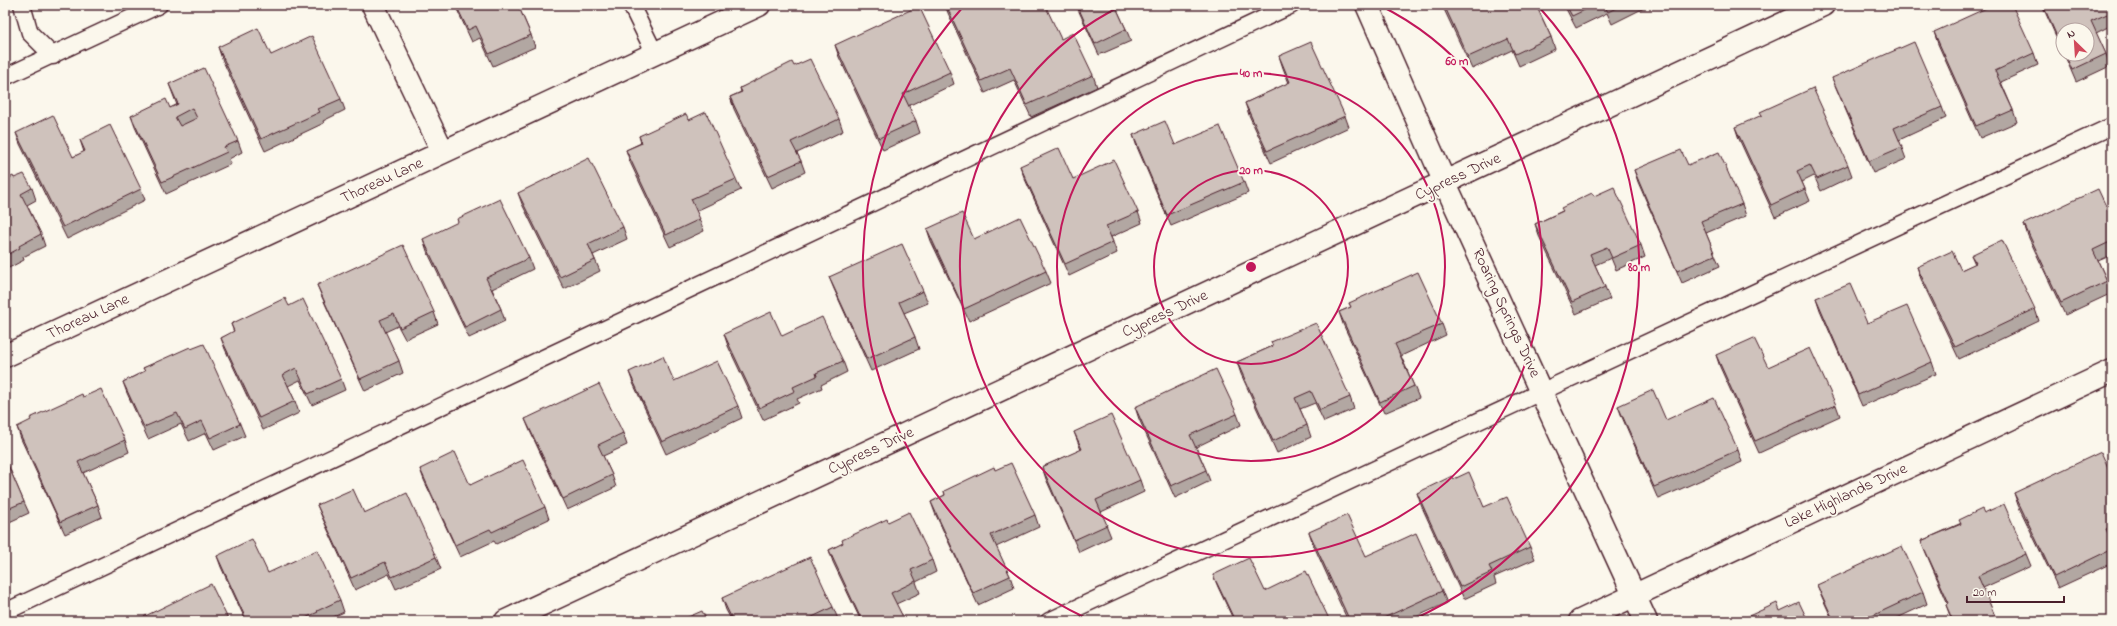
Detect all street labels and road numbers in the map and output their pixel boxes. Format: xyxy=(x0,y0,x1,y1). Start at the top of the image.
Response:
street label: Cypress Drive xyxy=(1411,146,1506,207)
street label: Thoreau Lane xyxy=(337,151,428,211)
street label: Roaring Springs Drive xyxy=(1465,244,1547,382)
street label: Cypress Drive xyxy=(1118,283,1213,344)
street label: Thoreau Lane xyxy=(43,287,134,347)
street label: Cypress Drive xyxy=(824,420,919,481)
street label: Lake Highlands Drive xyxy=(1781,457,1912,535)

